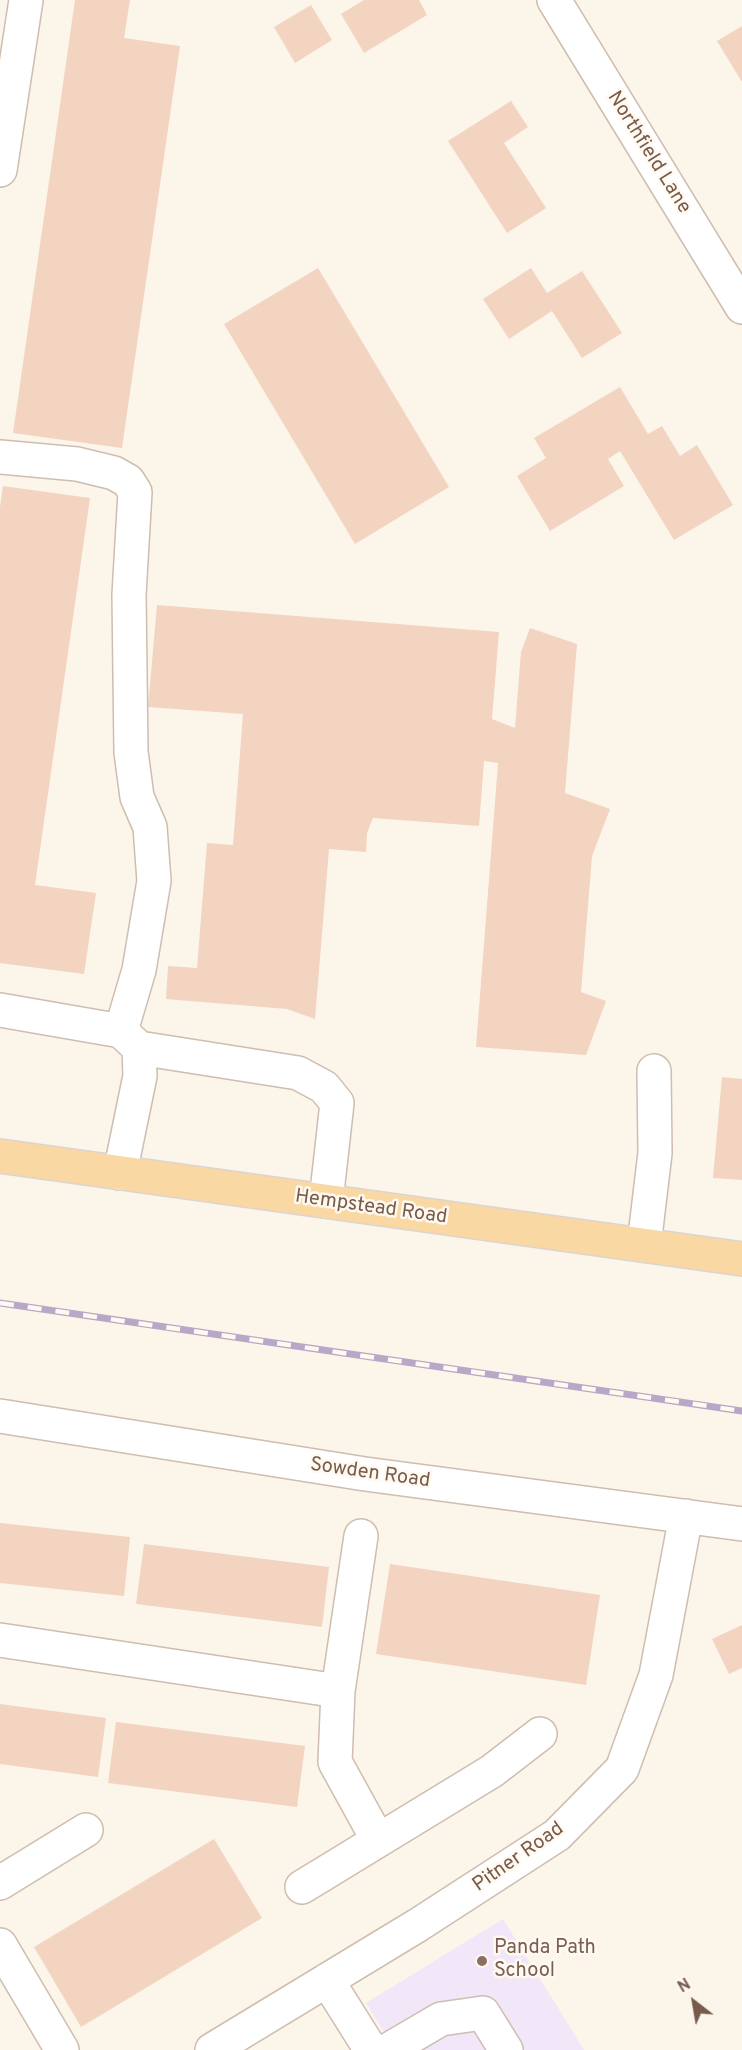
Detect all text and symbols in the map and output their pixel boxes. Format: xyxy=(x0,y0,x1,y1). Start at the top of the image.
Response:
street label: Northfield Lane xyxy=(601,87,695,219)
street label: Hempstead Road xyxy=(293,1185,449,1231)
street label: Sowden Road xyxy=(308,1454,432,1494)
street label: Pitner Road xyxy=(469,1818,569,1898)
place label: Panda Path School xyxy=(494,1937,596,1984)
marker: Panda Path School xyxy=(475,1954,489,1968)
north arrow xyxy=(664,1972,724,2032)
text: N xyxy=(675,1975,695,1998)

